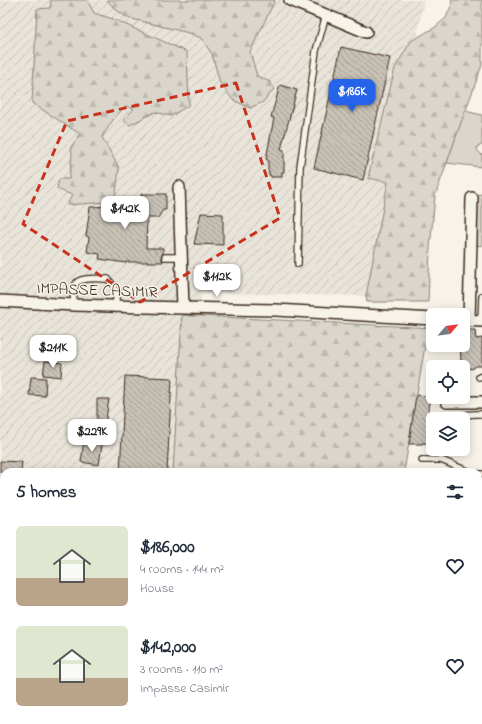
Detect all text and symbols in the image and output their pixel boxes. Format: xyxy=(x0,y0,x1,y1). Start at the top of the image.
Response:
pin: $186K xyxy=(324,79,380,113)
text: $186K xyxy=(338,82,366,101)
pin: $142K xyxy=(97,196,153,230)
text: $142K xyxy=(110,199,140,218)
pin: $112K xyxy=(189,264,245,298)
text: $112K xyxy=(203,267,231,286)
street label: IMPASSE CASIMIR xyxy=(36,277,158,305)
north arrow xyxy=(426,308,470,352)
map controls xyxy=(426,308,470,456)
pin: $211K xyxy=(25,335,81,369)
text: $211K xyxy=(39,338,67,357)
button: locate xyxy=(426,360,470,404)
button: layers xyxy=(426,412,470,456)
pin: $229K xyxy=(64,419,120,453)
text: $229K xyxy=(76,422,108,441)
text: 5 homes xyxy=(16,480,76,505)
icon: filters xyxy=(444,481,466,503)
text: $186,000 xyxy=(140,535,195,560)
icon: home xyxy=(48,542,96,590)
icon: heart xyxy=(444,555,466,577)
text: 4 rooms · 144 m² xyxy=(140,560,224,579)
text: House xyxy=(140,579,174,598)
text: $142,000 xyxy=(140,635,196,660)
icon: home xyxy=(48,642,96,690)
icon: heart xyxy=(444,655,466,677)
text: 3 rooms · 110 m² xyxy=(140,660,223,679)
text: Impasse Casimir xyxy=(140,679,229,698)

